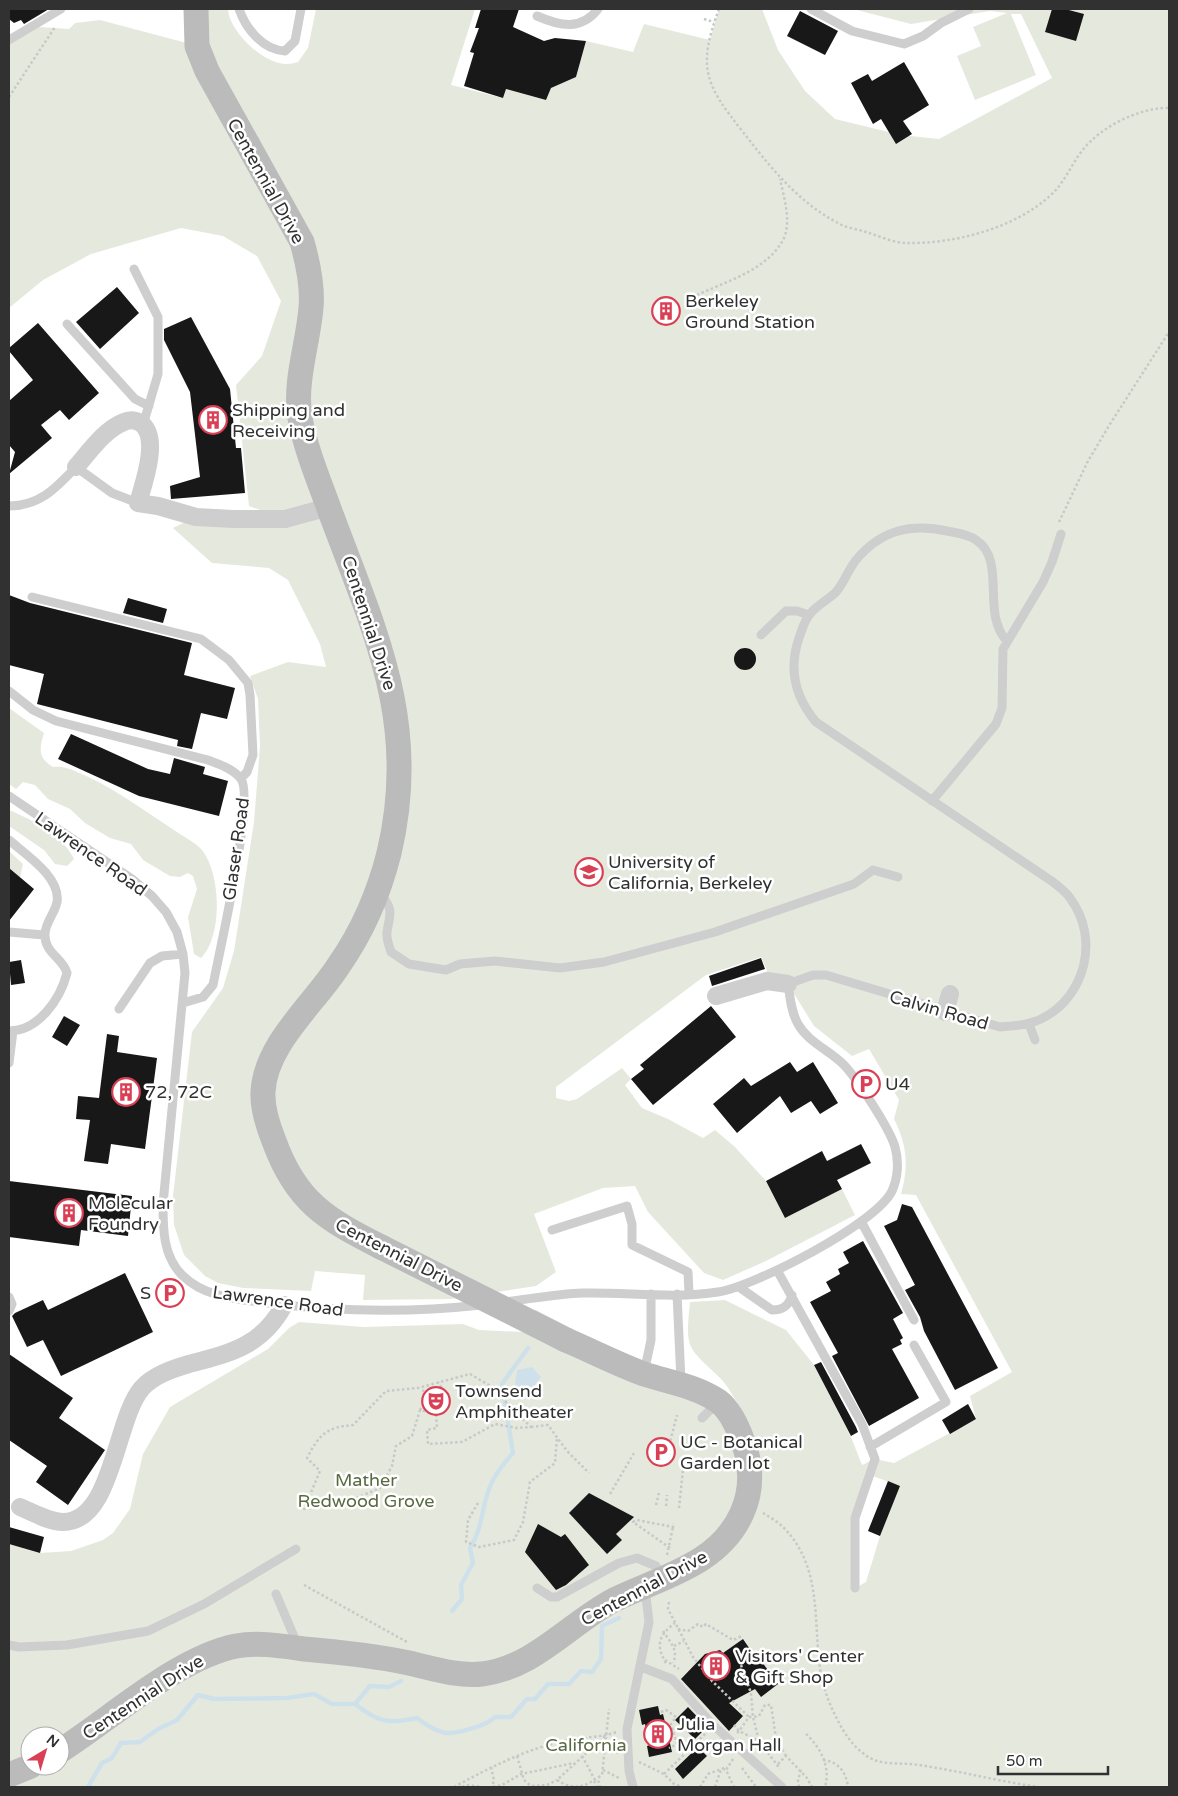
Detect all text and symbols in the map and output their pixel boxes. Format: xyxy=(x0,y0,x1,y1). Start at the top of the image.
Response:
street label: Centennial Drive xyxy=(222,114,310,248)
place label: Berkeley Ground Station xyxy=(685,290,815,333)
building icon: Berkeley Ground Station xyxy=(651,296,681,326)
place label: Shipping and Receiving xyxy=(232,399,345,442)
building icon: Shipping and Receiving xyxy=(198,405,228,435)
street label: Centennial Drive xyxy=(337,553,401,693)
street label: Glaser Road xyxy=(218,796,254,902)
street label: Lawrence Road xyxy=(31,807,151,901)
place label: University of California, Berkeley xyxy=(608,851,773,894)
school or university icon: University of California, Berkeley xyxy=(574,857,604,887)
street label: Calvin Road xyxy=(887,985,991,1035)
parking icon: U4 xyxy=(851,1069,881,1099)
place label: U4 xyxy=(885,1073,910,1095)
building icon: 72, 72C xyxy=(111,1077,141,1107)
place label: 72, 72C xyxy=(145,1081,212,1103)
place label: Molecular Foundry xyxy=(88,1192,173,1235)
building icon: Molecular Foundry xyxy=(54,1198,84,1228)
street label: Centennial Drive xyxy=(332,1213,466,1297)
parking icon: S xyxy=(155,1278,185,1308)
street label: Lawrence Road xyxy=(211,1281,345,1321)
place label: S xyxy=(140,1282,151,1304)
place label: Townsend Amphitheater xyxy=(455,1380,574,1423)
theatre icon: Townsend Amphitheater xyxy=(421,1386,451,1416)
place label: UC - Botanical Garden lot xyxy=(680,1431,803,1474)
parking icon: UC - Botanical Garden lot xyxy=(646,1437,676,1467)
park label: Mather Redwood Grove xyxy=(297,1469,435,1512)
street label: Centennial Drive xyxy=(577,1545,711,1631)
place label: Visitors' Center & Gift Shop xyxy=(735,1645,864,1688)
street label: Centennial Drive xyxy=(78,1650,208,1744)
building icon: Visitors' Center & Gift Shop xyxy=(701,1651,731,1681)
place label: Julia Morgan Hall xyxy=(677,1713,782,1756)
building icon: Julia Morgan Hall xyxy=(643,1719,673,1749)
north arrow xyxy=(20,1726,70,1776)
text: N xyxy=(43,1731,62,1751)
park label: California xyxy=(545,1734,627,1756)
scale bar xyxy=(998,1744,1108,1776)
text: 50 m xyxy=(1006,1752,1043,1770)

